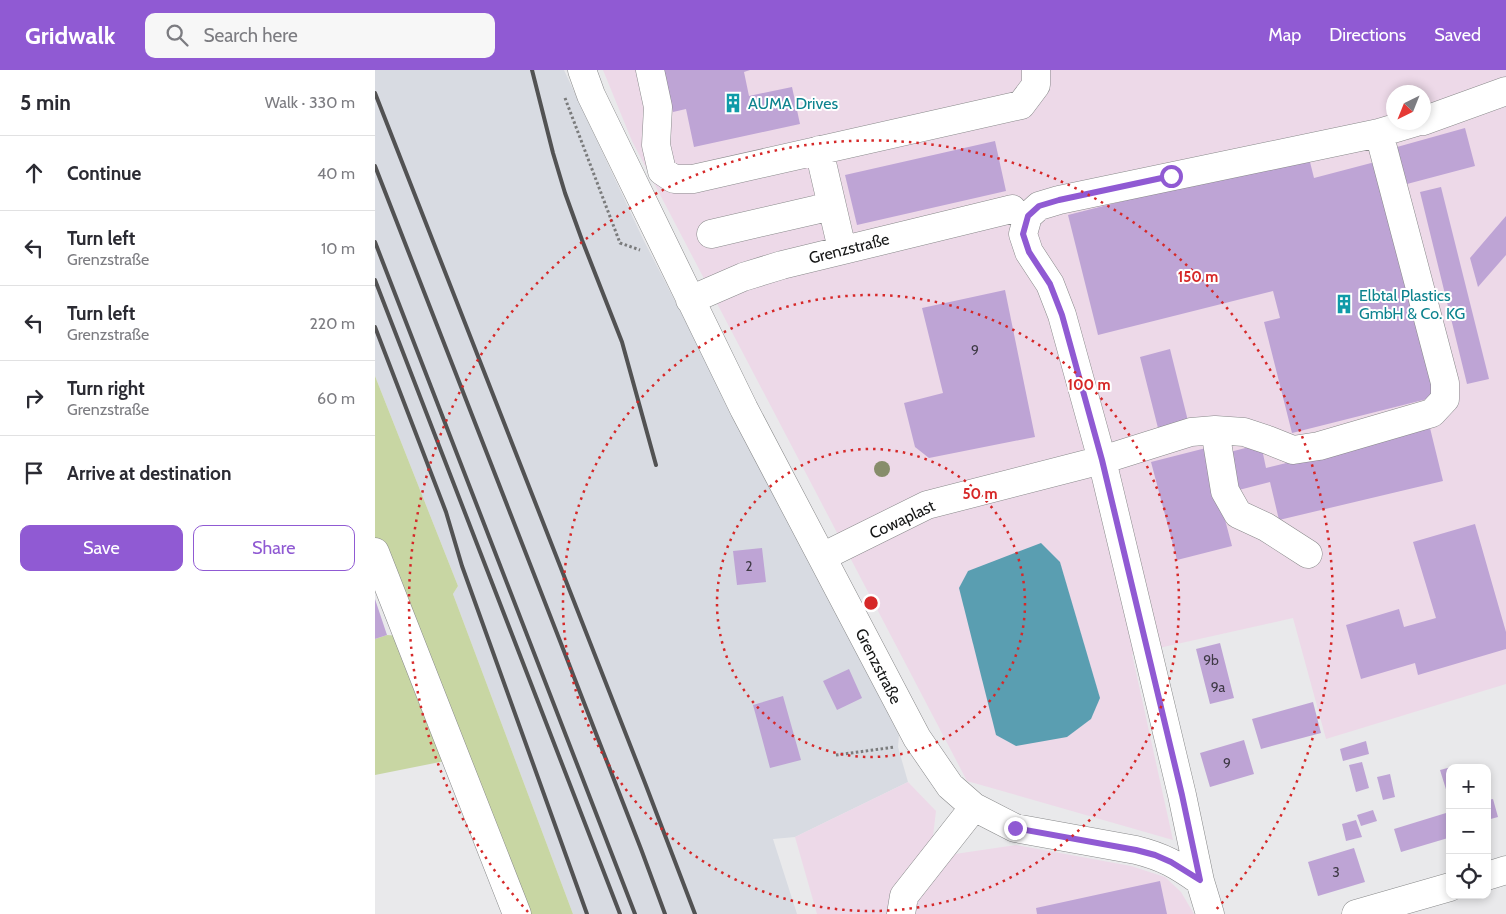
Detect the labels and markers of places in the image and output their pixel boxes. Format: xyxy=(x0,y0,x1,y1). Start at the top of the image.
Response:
building icon: AUMA Drives xyxy=(722,92,744,114)
place label: AUMA Drives xyxy=(748,94,838,113)
place label: Elbtal Plastics GmbH & Co. KG xyxy=(1359,286,1465,323)
building icon: Elbtal Plastics GmbH & Co. KG xyxy=(1333,293,1355,315)
centre of rings xyxy=(862,594,880,612)

